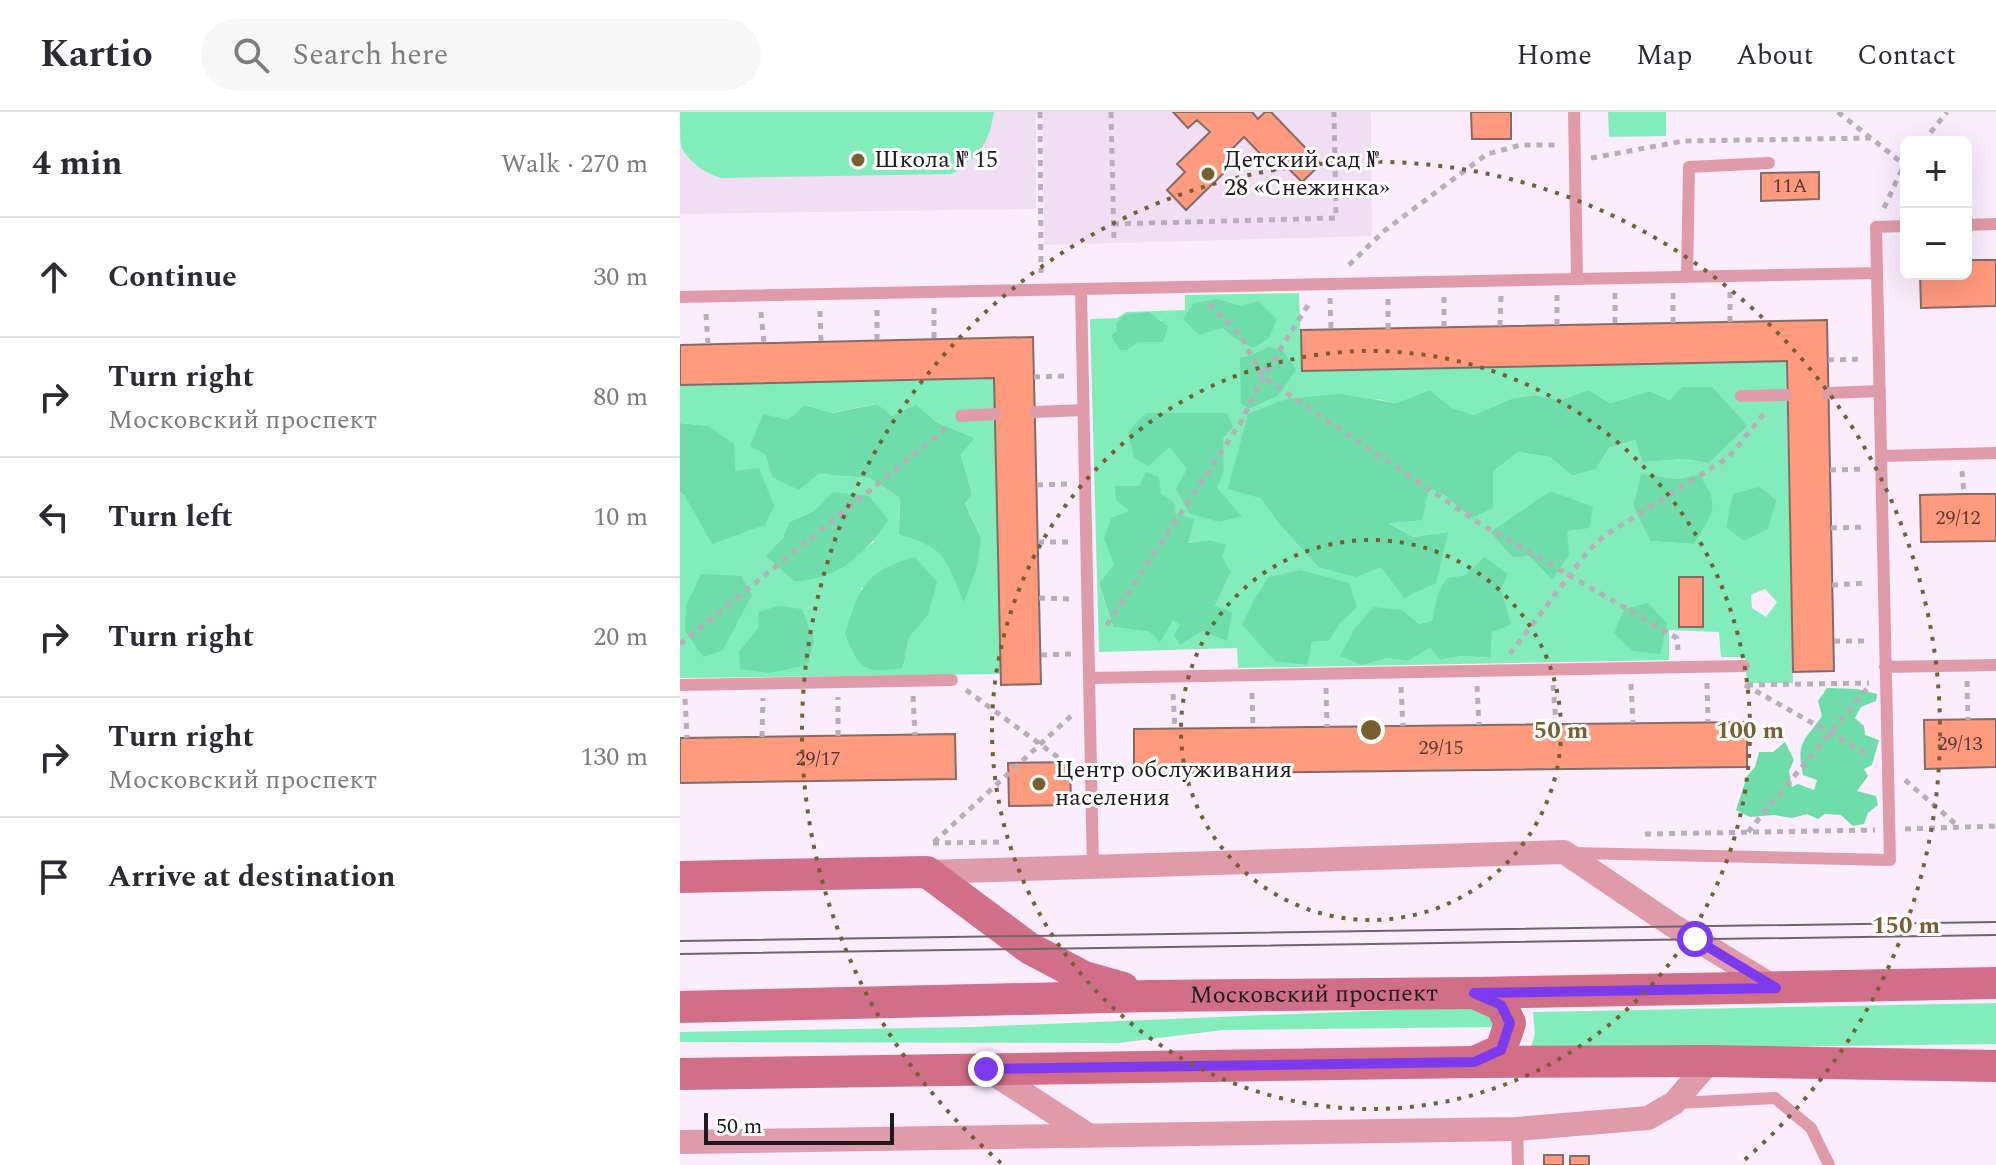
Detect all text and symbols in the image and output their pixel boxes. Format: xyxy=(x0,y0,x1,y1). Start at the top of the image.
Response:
search box xyxy=(201,19,761,91)
text: Kartio xyxy=(40,26,153,84)
text: Search here xyxy=(293,32,448,78)
icon: search xyxy=(229,33,273,77)
text: Home xyxy=(1516,34,1592,77)
text: Map xyxy=(1636,34,1692,77)
text: About xyxy=(1736,34,1813,77)
text: Contact xyxy=(1857,34,1956,77)
map controls xyxy=(1900,136,1972,280)
button: + xyxy=(1900,136,1972,208)
text: 4 min xyxy=(32,138,122,190)
place label: Школа № 15 xyxy=(874,142,998,178)
place label: Детский сад № 28 «Снежинка» xyxy=(1224,142,1390,206)
text: Walk · 270 m xyxy=(501,144,648,184)
marker: Школа № 15 xyxy=(849,151,867,169)
marker: Детский сад № 28 «Снежинка» xyxy=(1199,165,1217,183)
house number: 11А xyxy=(1773,171,1808,201)
button: − xyxy=(1900,208,1972,280)
text: Continue xyxy=(108,254,237,300)
icon: ahead xyxy=(32,255,76,299)
text: 30 m xyxy=(593,257,648,297)
text: Turn right xyxy=(108,354,254,400)
icon: right xyxy=(32,375,76,419)
text: 80 m xyxy=(593,377,648,417)
text: Московский проспект xyxy=(108,400,377,440)
text: Turn left xyxy=(108,494,233,540)
icon: left xyxy=(32,495,76,539)
text: 10 m xyxy=(593,497,648,537)
house number: 29/12 xyxy=(1936,503,1981,533)
text: Turn right xyxy=(108,614,254,660)
icon: right xyxy=(32,615,76,659)
text: 20 m xyxy=(593,617,648,657)
text: 50 m xyxy=(1534,713,1589,749)
text: 100 m xyxy=(1716,713,1784,749)
text: Turn right xyxy=(108,714,254,760)
centre of rings xyxy=(1357,716,1385,744)
house number: 29/13 xyxy=(1938,729,1983,759)
house number: 29/15 xyxy=(1419,733,1464,763)
icon: right xyxy=(32,735,76,779)
text: 130 m xyxy=(580,737,648,777)
house number: 29/17 xyxy=(796,744,841,774)
place label: Центр обслуживания населения xyxy=(1055,752,1292,816)
text: Московский проспект xyxy=(108,760,377,800)
marker: Центр обслуживания населения xyxy=(1030,775,1048,793)
text: Arrive at destination xyxy=(108,854,395,900)
icon: arrive xyxy=(32,855,76,899)
text: 150 m xyxy=(1872,908,1940,944)
route start xyxy=(1677,921,1713,957)
street label: Московский проспект xyxy=(1190,975,1438,1014)
route end xyxy=(968,1051,1004,1087)
scale bar xyxy=(704,1109,894,1145)
text: 50 m xyxy=(716,1110,762,1143)

